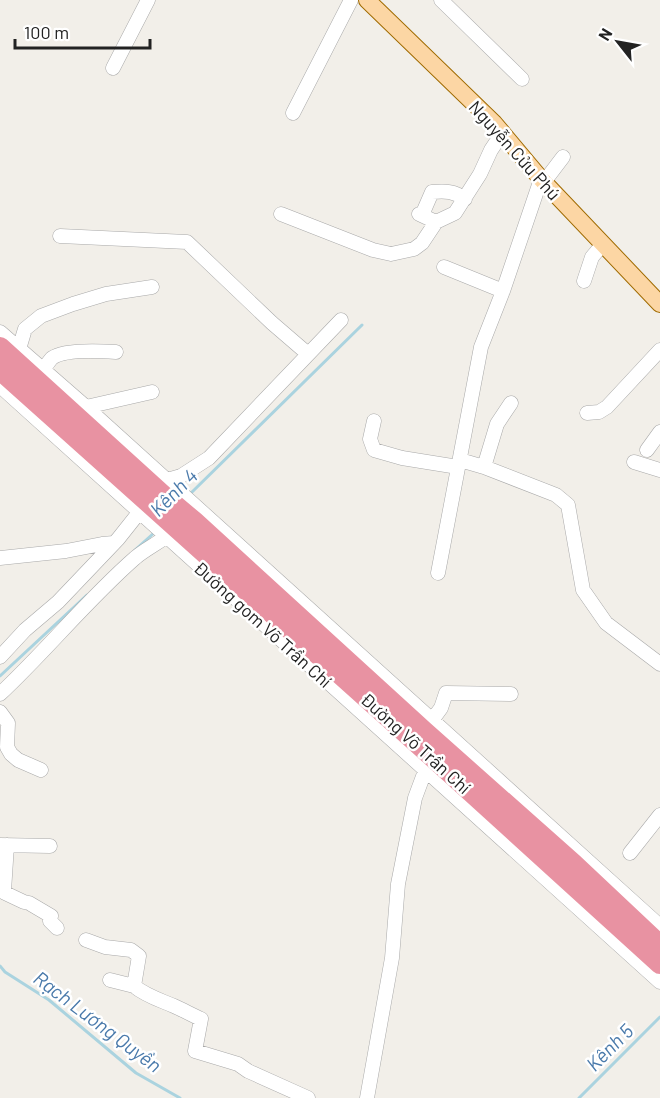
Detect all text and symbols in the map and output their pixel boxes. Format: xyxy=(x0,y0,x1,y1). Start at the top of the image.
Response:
scale bar xyxy=(15,12,150,50)
north arrow xyxy=(588,12,648,72)
text: 100 m xyxy=(24,21,69,43)
text: N xyxy=(594,25,616,43)
street label: Nguyễn Cửu Phú xyxy=(465,96,565,204)
water label: Kênh 4 xyxy=(144,463,202,521)
street label: Đường gom Võ Trần Chí xyxy=(190,556,337,692)
street label: Đường Võ Trần Chí xyxy=(357,688,476,798)
water label: Rạch Lương Quyền xyxy=(29,965,167,1077)
water label: Kênh 5 xyxy=(580,1018,638,1076)

